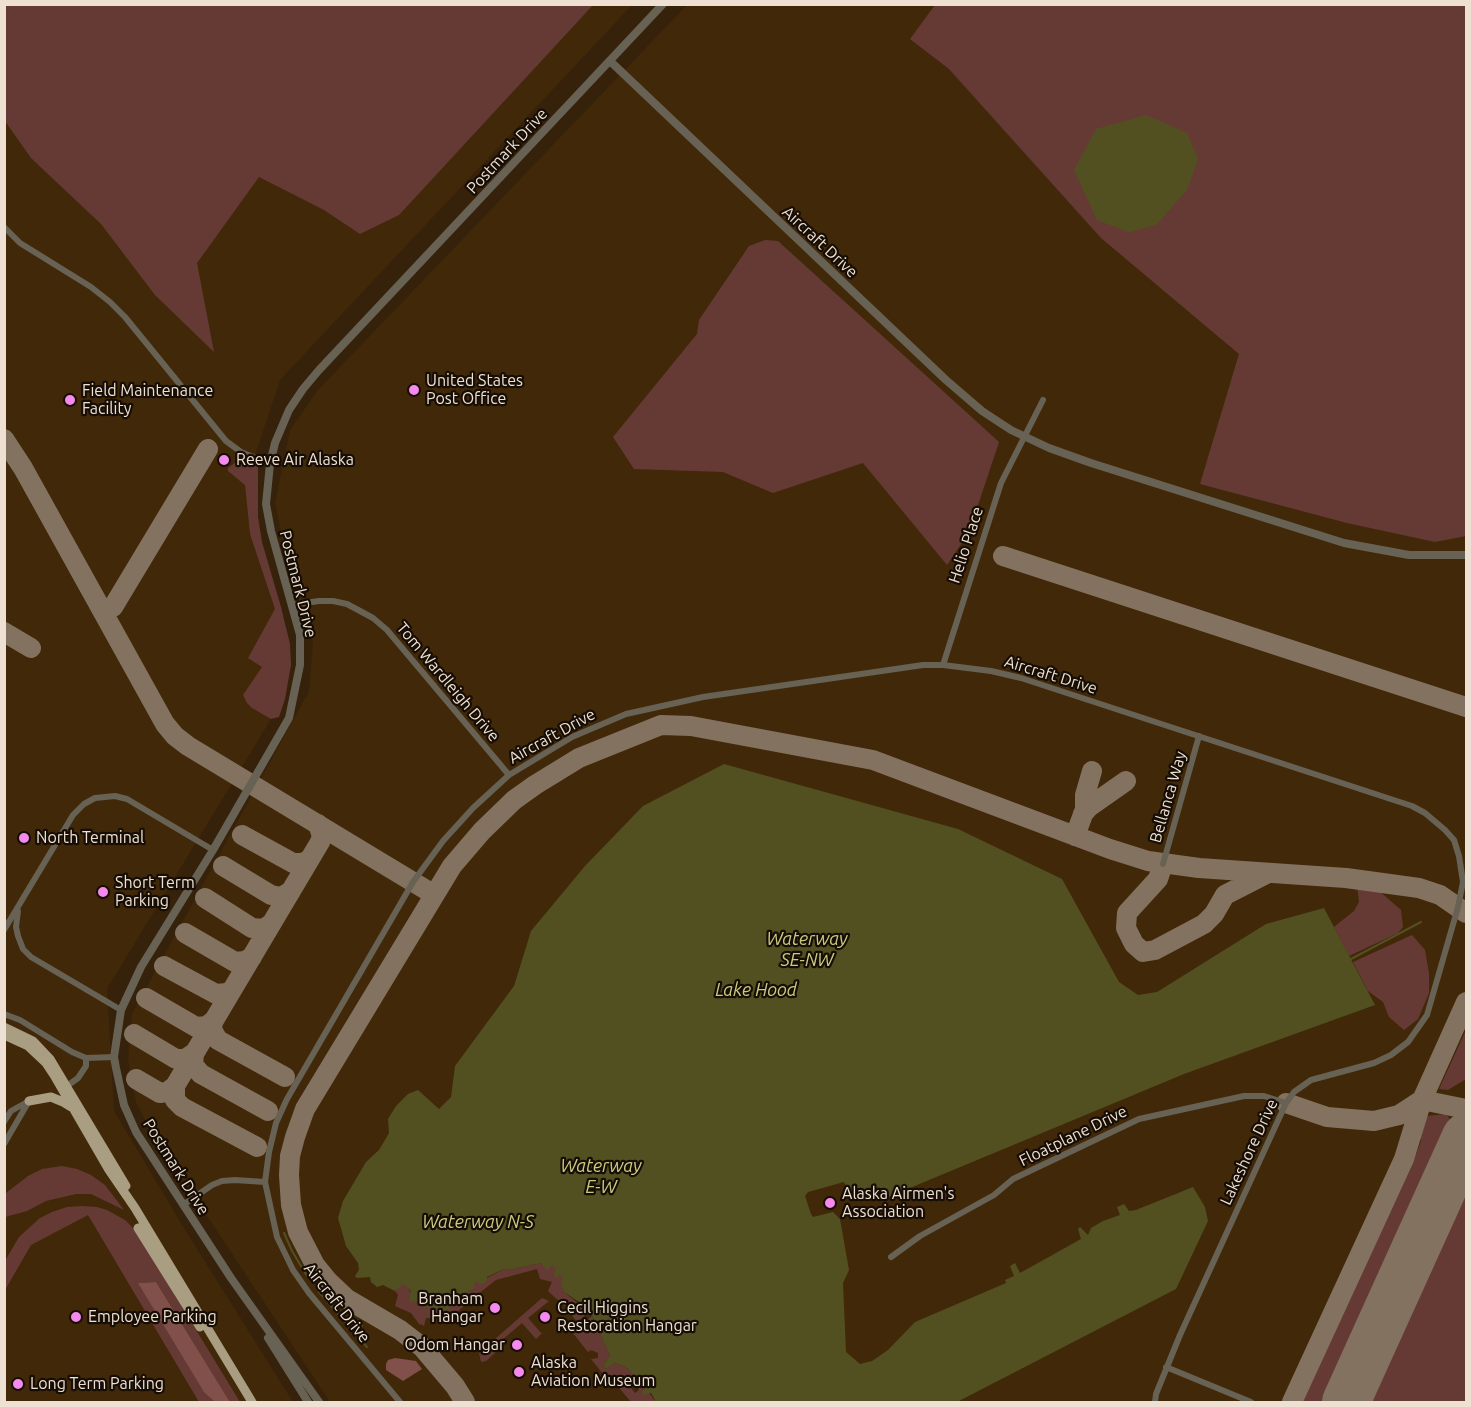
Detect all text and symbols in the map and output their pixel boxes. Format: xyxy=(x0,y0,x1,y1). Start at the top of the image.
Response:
street label: Postmark Drive xyxy=(463,104,551,198)
street label: Aircraft Drive xyxy=(778,202,862,282)
place label: United States Post Office xyxy=(426,371,523,409)
place label: Field Maintenance Facility xyxy=(82,381,213,419)
marker: United States Post Office xyxy=(407,383,421,397)
marker: Field Maintenance Facility xyxy=(63,393,77,407)
place label: Reeve Air Alaska xyxy=(236,450,354,470)
marker: Reeve Air Alaska xyxy=(217,453,231,467)
street label: Helio Place xyxy=(945,504,987,586)
street label: Postmark Drive xyxy=(275,528,321,640)
street label: Tom Wardleigh Drive xyxy=(392,618,504,746)
street label: Aircraft Drive xyxy=(1002,652,1100,698)
street label: Aircraft Drive xyxy=(505,704,599,768)
street label: Bellanca Way xyxy=(1146,749,1190,845)
place label: North Terminal xyxy=(36,828,144,848)
marker: North Terminal xyxy=(17,831,31,845)
place label: Short Term Parking xyxy=(115,873,195,911)
marker: Short Term Parking xyxy=(96,885,110,899)
water label: Waterway SE-NW xyxy=(767,928,847,970)
water label: Lake Hood xyxy=(715,979,797,1001)
street label: Lakeshore Drive xyxy=(1216,1096,1282,1208)
street label: Floatplane Drive xyxy=(1016,1102,1130,1170)
street label: Postmark Drive xyxy=(139,1115,213,1219)
water label: Waterway E-W xyxy=(561,1155,641,1198)
place label: Alaska Airmen's Association xyxy=(842,1184,954,1222)
marker: Alaska Airmen's Association xyxy=(823,1196,837,1210)
water label: Waterway N-S xyxy=(422,1211,534,1233)
street label: Aircraft Drive xyxy=(300,1259,374,1347)
place label: Branham Hangar xyxy=(418,1289,483,1327)
place label: Cecil Higgins Restoration Hangar xyxy=(557,1298,697,1336)
marker: Branham Hangar xyxy=(488,1301,502,1315)
place label: Employee Parking xyxy=(88,1307,217,1327)
marker: Employee Parking xyxy=(69,1310,83,1324)
marker: Cecil Higgins Restoration Hangar xyxy=(538,1310,552,1324)
place label: Odom Hangar xyxy=(404,1335,505,1355)
marker: Odom Hangar xyxy=(510,1338,524,1352)
place label: Alaska Aviation Museum xyxy=(531,1353,655,1391)
marker: Alaska Aviation Museum xyxy=(512,1365,526,1379)
place label: Long Term Parking xyxy=(30,1374,164,1394)
marker: Long Term Parking xyxy=(11,1377,25,1391)

